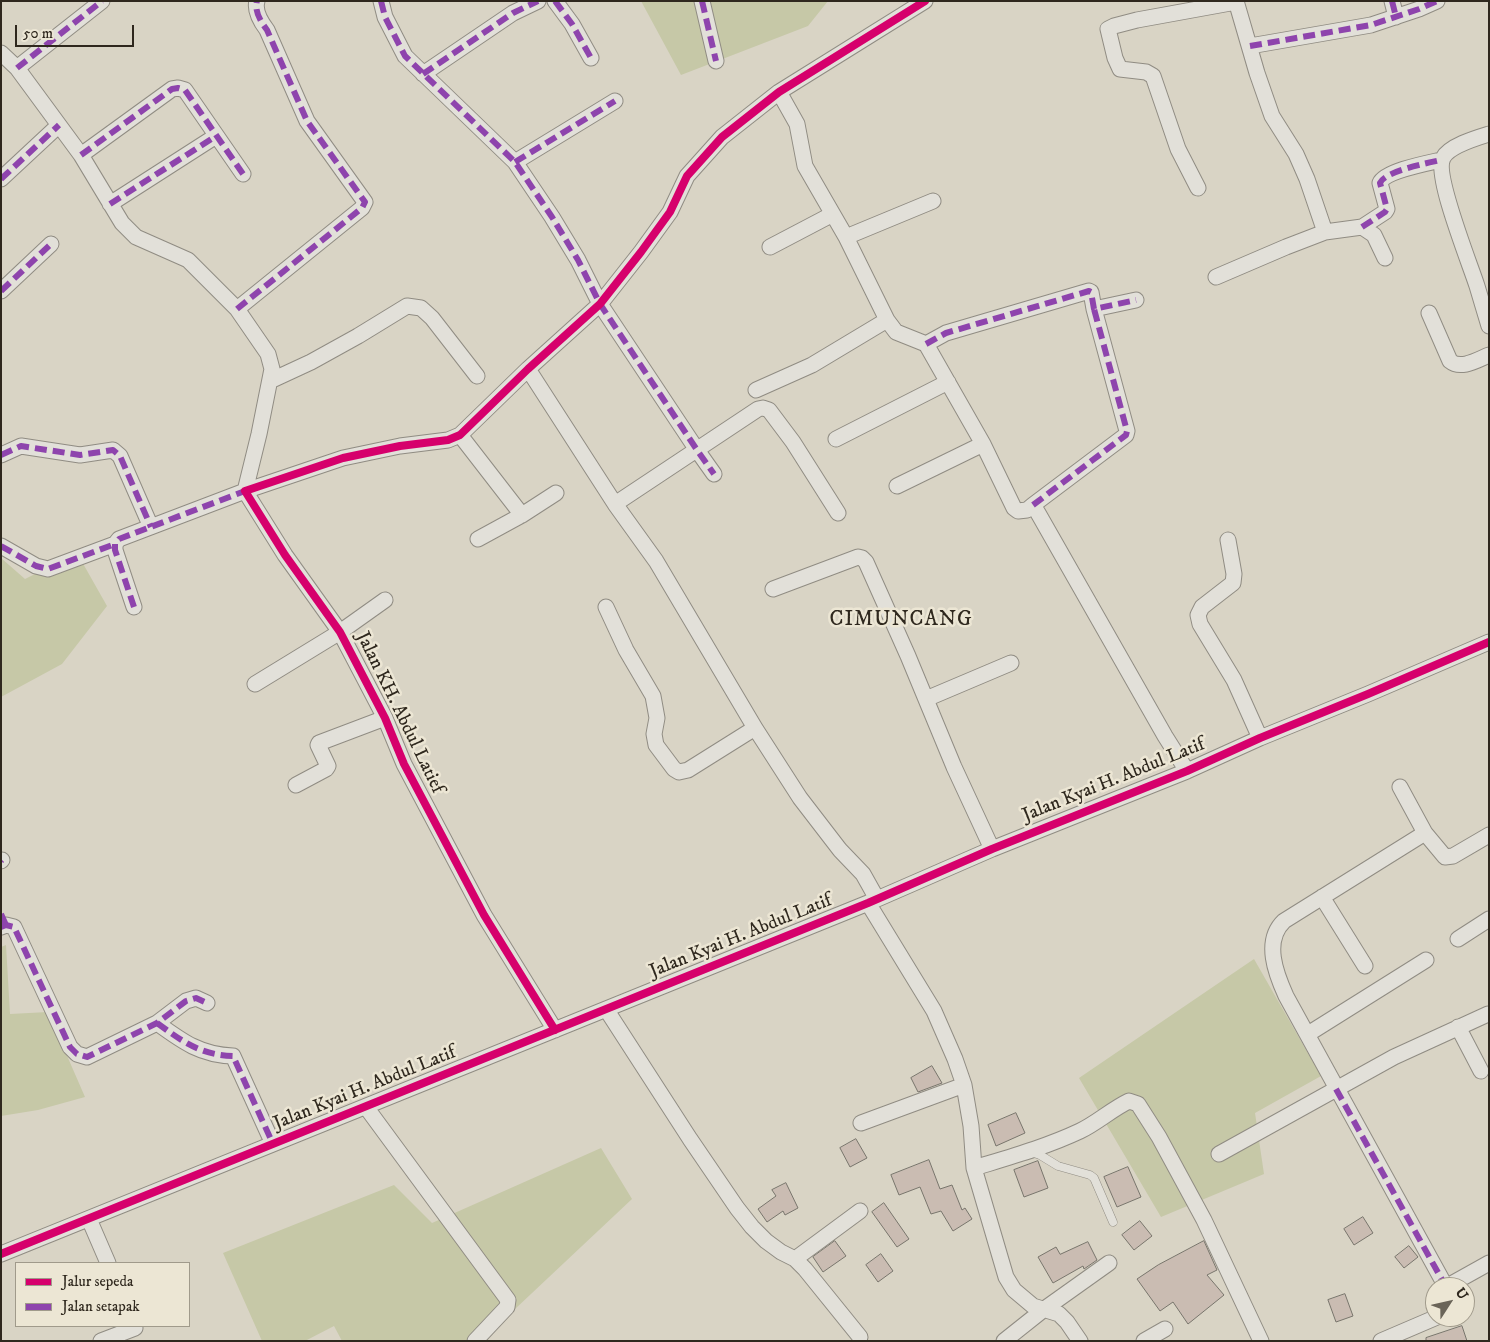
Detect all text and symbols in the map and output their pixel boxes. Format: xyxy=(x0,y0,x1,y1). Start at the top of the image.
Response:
scale bar xyxy=(18,15,136,47)
text: 50 m xyxy=(23,24,53,43)
district label: CIMUNCANG xyxy=(828,608,974,634)
street label: Jalan KH. Abdul Latief xyxy=(350,628,448,798)
street label: Jalan Kyai H. Abdul Latif xyxy=(1020,734,1208,828)
street label: Jalan Kyai H. Abdul Latif xyxy=(647,890,835,984)
street label: Jalan Kyai H. Abdul Latif xyxy=(271,1042,459,1136)
legend xyxy=(15,1262,190,1327)
text: Jalur sepeda xyxy=(62,1272,133,1291)
north arrow xyxy=(1425,1277,1475,1327)
text: U xyxy=(1451,1284,1472,1304)
text: Jalan setapak xyxy=(62,1297,140,1316)

